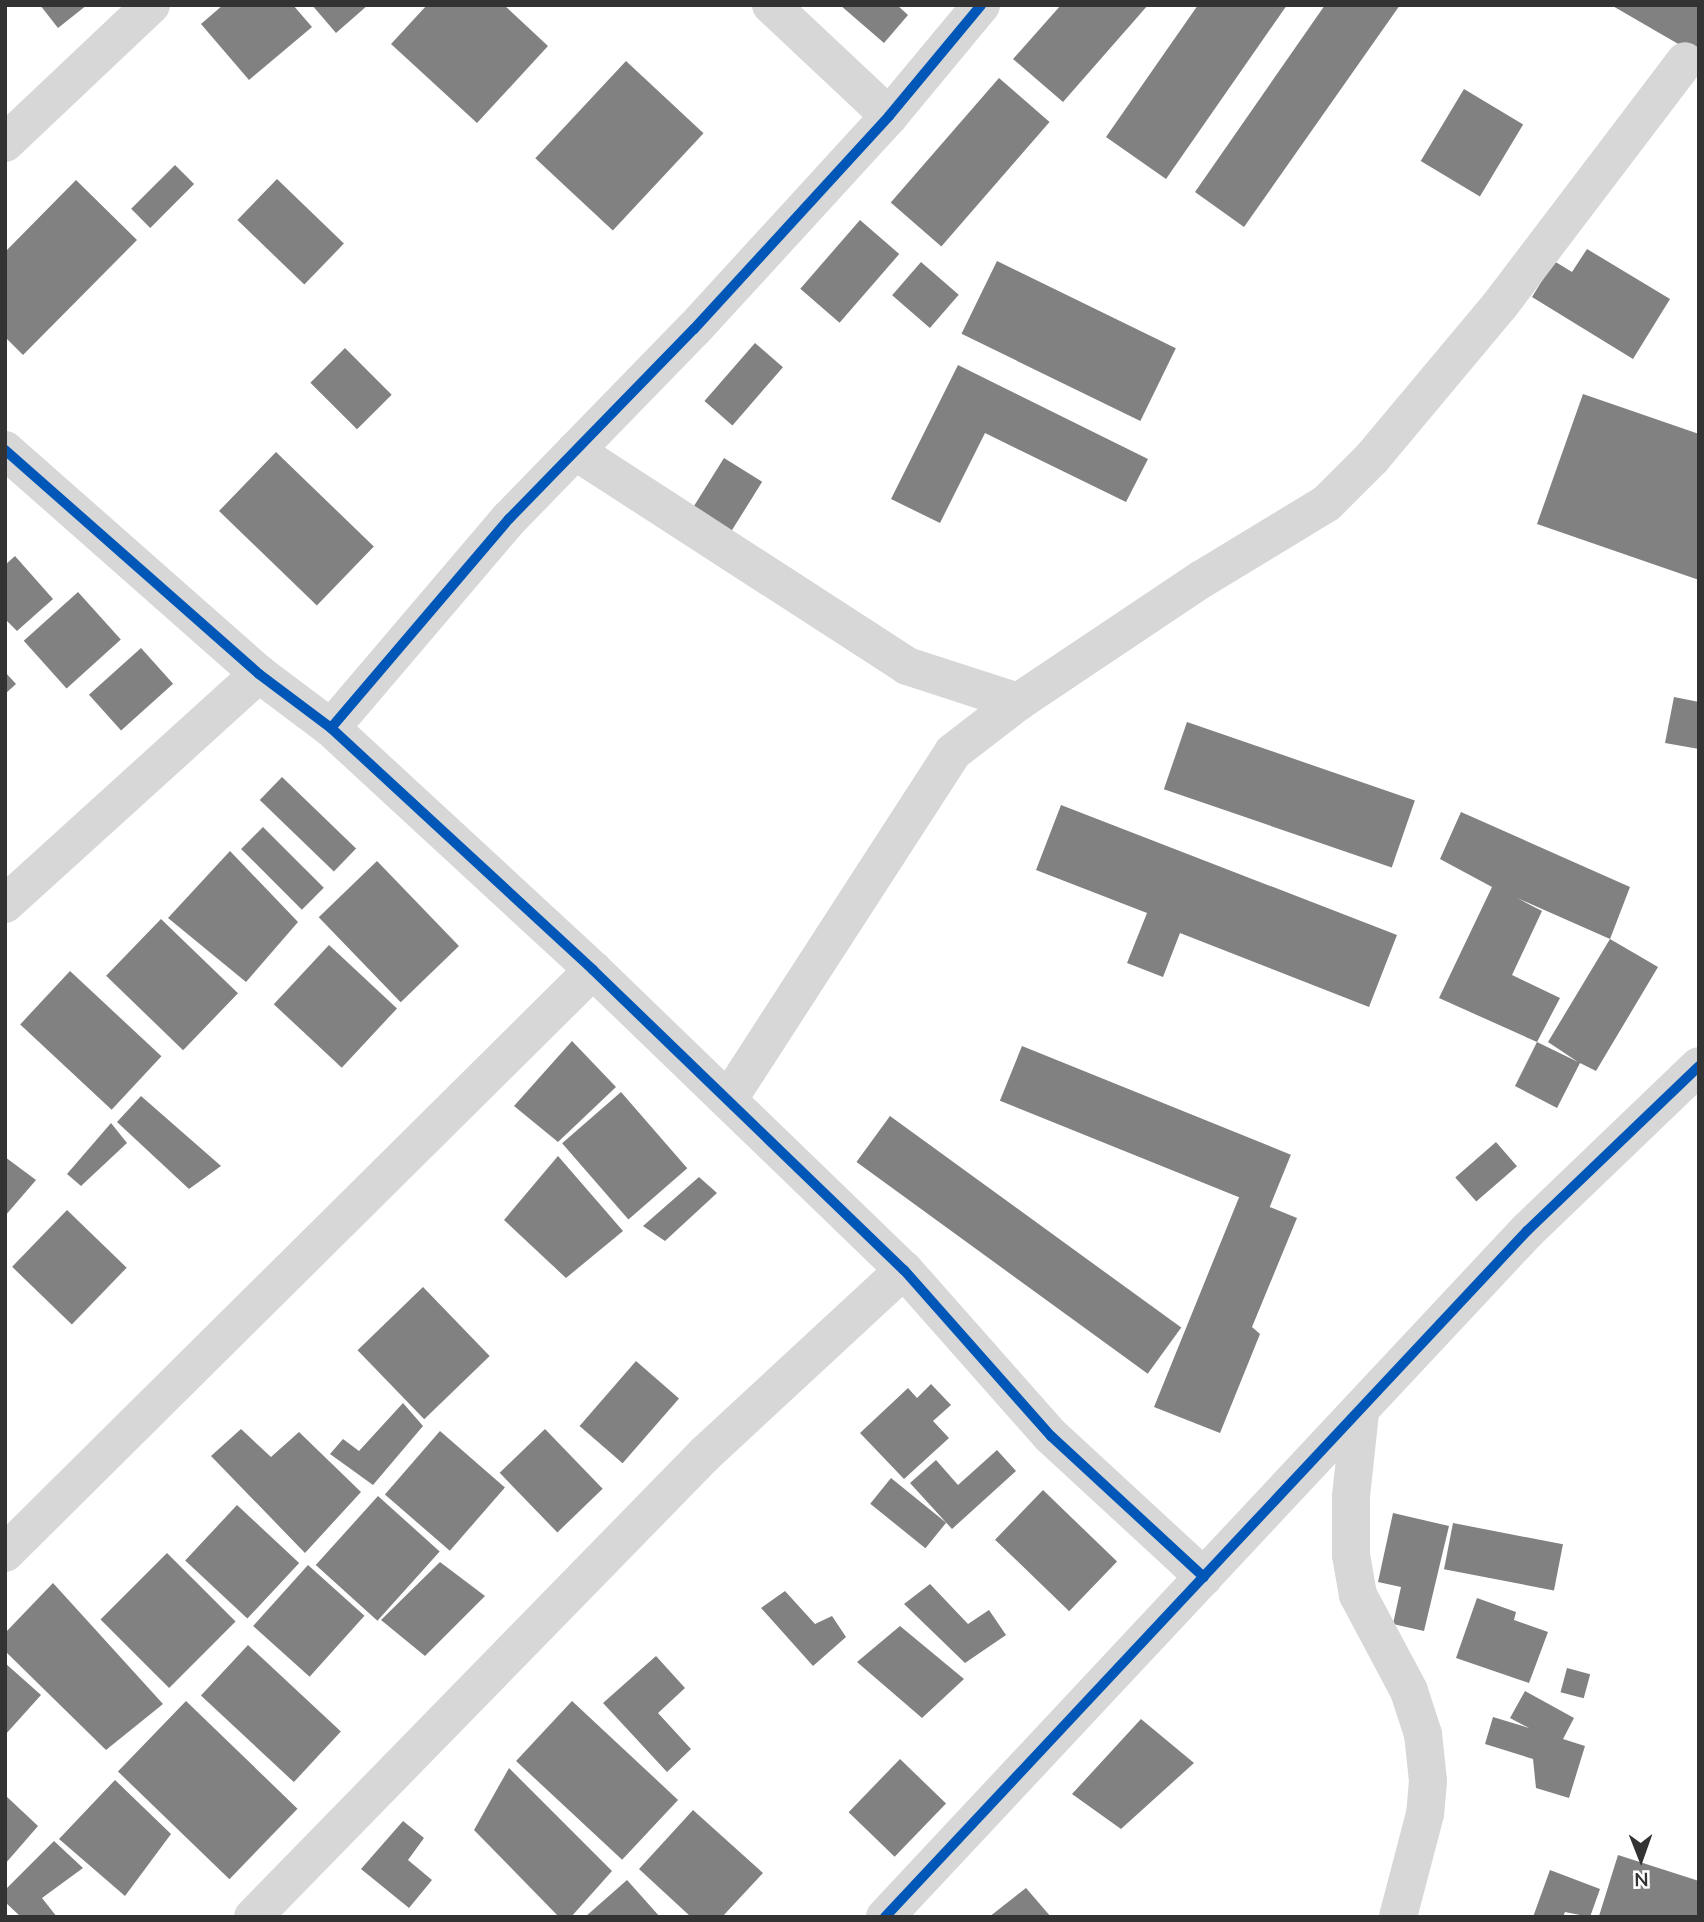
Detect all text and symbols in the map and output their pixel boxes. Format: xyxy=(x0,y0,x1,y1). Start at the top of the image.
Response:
north arrow xyxy=(1606,1824,1676,1894)
text: N xyxy=(1634,1868,1649,1892)

